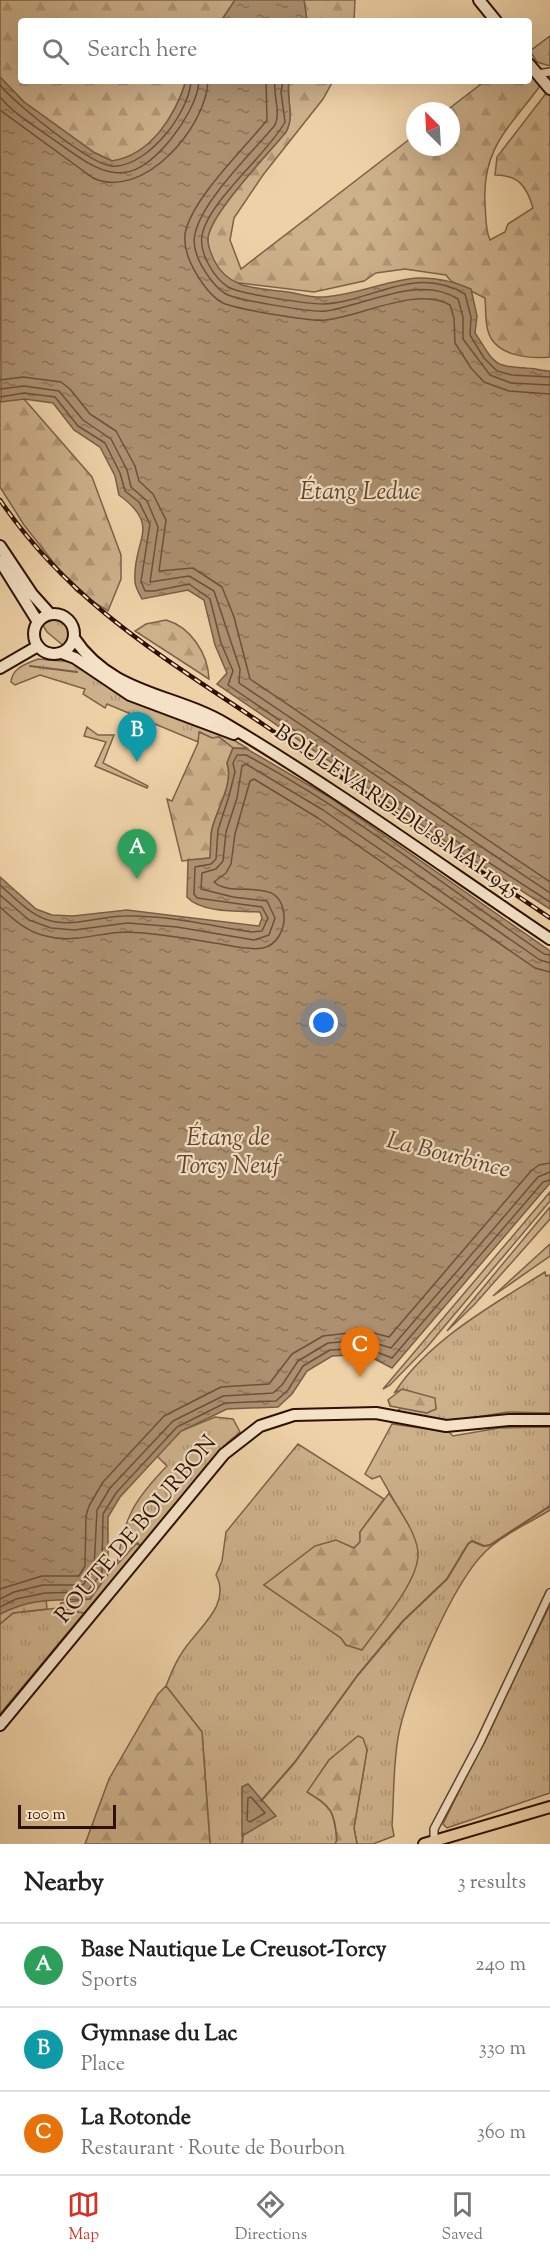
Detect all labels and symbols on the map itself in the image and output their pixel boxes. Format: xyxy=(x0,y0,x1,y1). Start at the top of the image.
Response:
north arrow xyxy=(406,102,460,156)
water label: Étang Leduc xyxy=(300,475,420,510)
pin: B xyxy=(118,712,156,762)
street label: BOULEVARD DU 8 MAI 1945 xyxy=(267,718,525,907)
pin: A xyxy=(118,830,156,879)
your location xyxy=(309,1008,338,1037)
water label: Étang de Torcy Neuf xyxy=(176,1121,283,1184)
water label: La Bourbince xyxy=(383,1124,513,1188)
pin: C xyxy=(340,1328,380,1377)
street label: ROUTE DE BOURBON xyxy=(49,1429,225,1631)
scale bar xyxy=(18,1802,116,1830)

